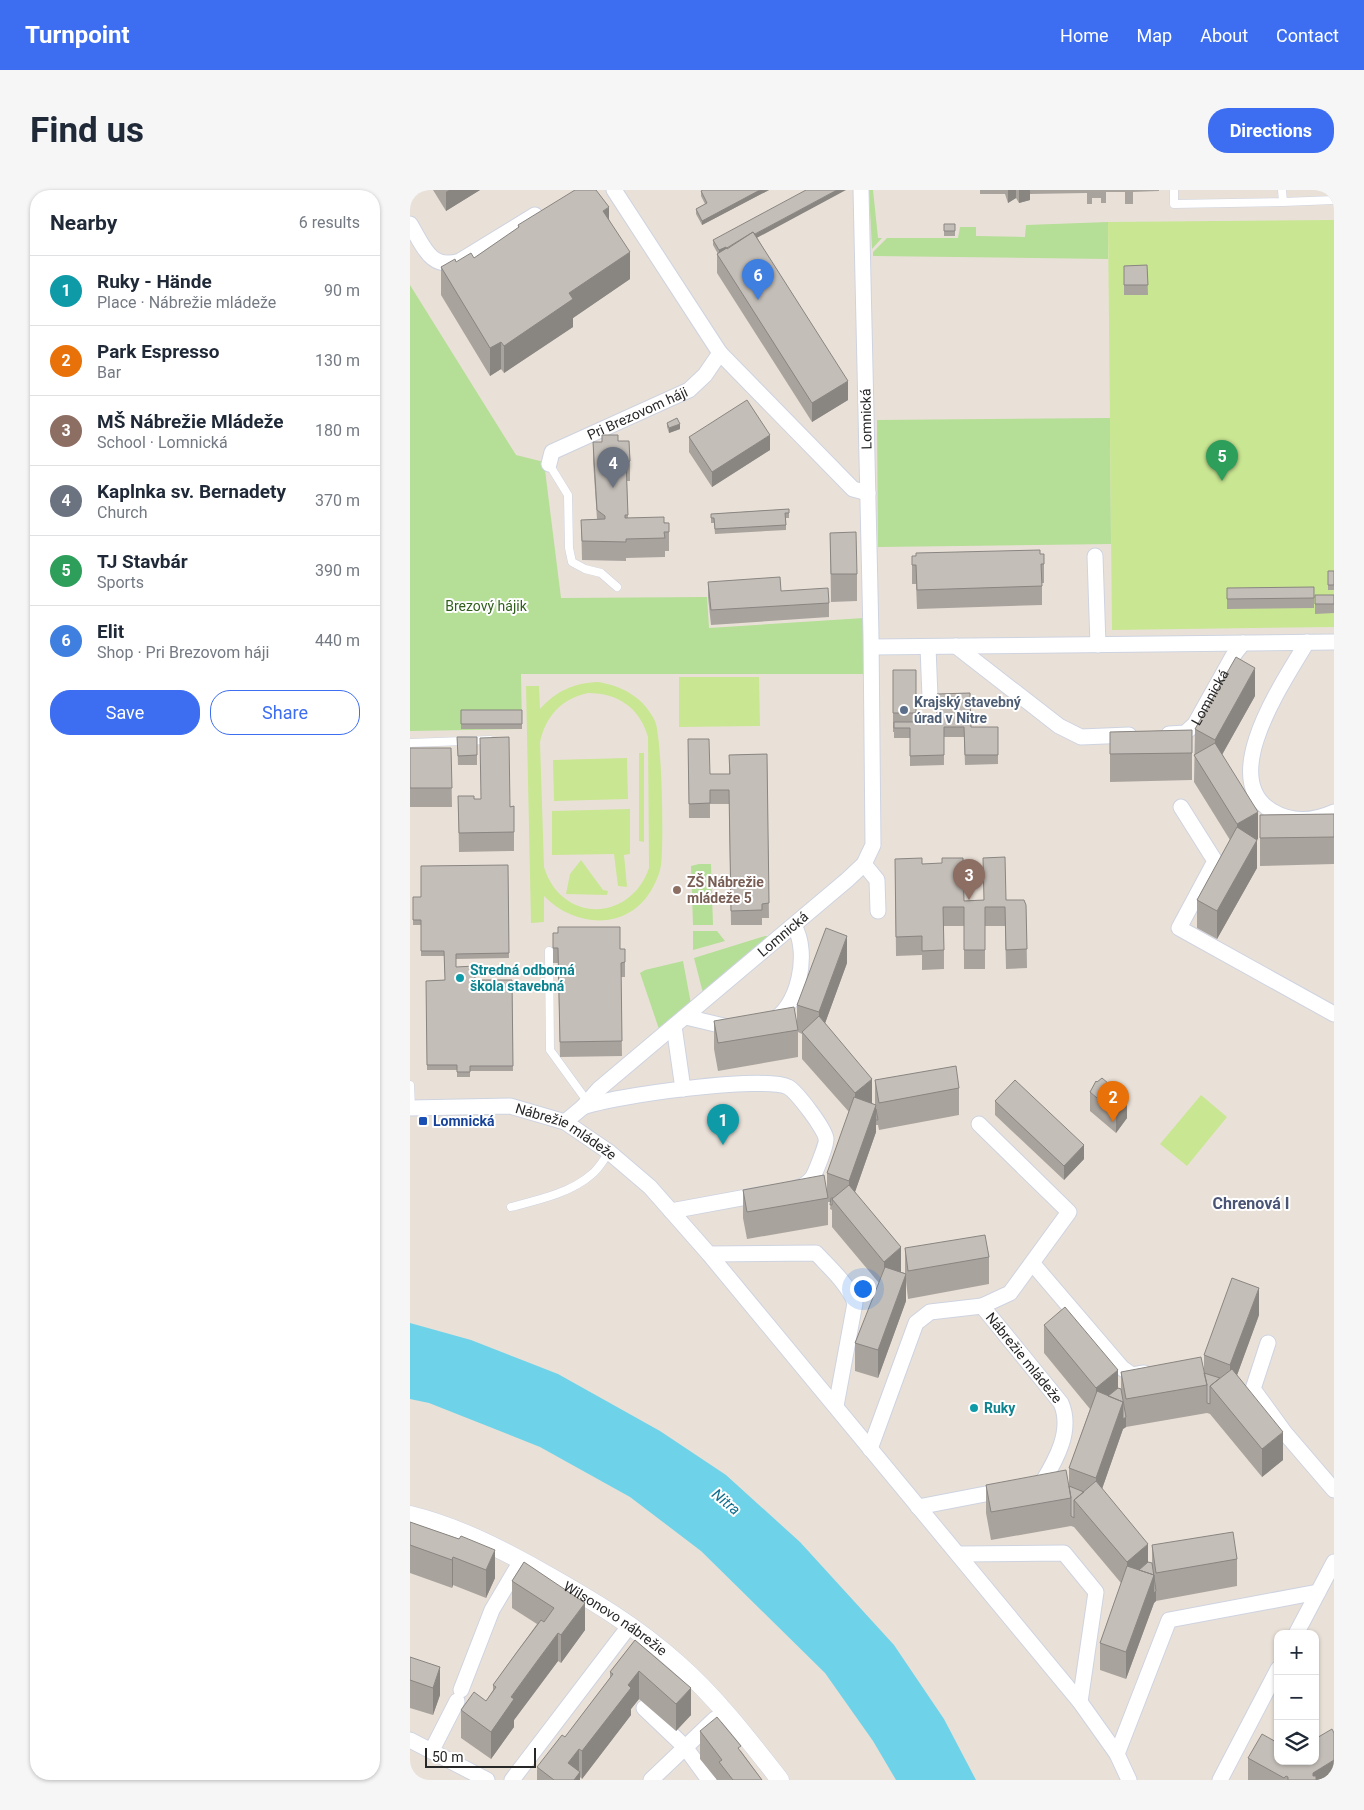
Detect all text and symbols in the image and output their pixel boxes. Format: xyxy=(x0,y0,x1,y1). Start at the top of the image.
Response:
text: Turnpoint xyxy=(25,21,130,49)
text: Home xyxy=(1060,25,1109,46)
text: Map xyxy=(1137,25,1172,46)
text: About xyxy=(1200,25,1248,46)
text: Contact xyxy=(1276,25,1339,46)
button: Directions xyxy=(1208,108,1334,153)
text: Find us xyxy=(30,110,144,151)
text: Nearby xyxy=(50,211,117,235)
text: 6 results xyxy=(299,213,360,232)
pin: 6 xyxy=(742,259,774,300)
text: Ruky - Hände xyxy=(97,270,212,293)
text: 1 xyxy=(61,281,71,300)
text: 90 m xyxy=(324,281,360,300)
text: Place · Nábrežie mládeže xyxy=(97,293,276,312)
text: Park Espresso xyxy=(97,340,220,363)
text: 2 xyxy=(61,351,71,370)
text: 130 m xyxy=(315,351,360,370)
text: Bar xyxy=(97,363,121,382)
street label: Pri Brezovom háji xyxy=(585,384,690,443)
street label: Lomnická xyxy=(857,388,875,450)
text: MŠ Nábrežie Mládeže xyxy=(97,410,284,433)
text: 3 xyxy=(61,421,71,440)
text: 180 m xyxy=(315,421,360,440)
text: School · Lomnická xyxy=(97,433,228,452)
pin: 5 xyxy=(1206,440,1238,481)
pin: 4 xyxy=(597,447,629,488)
text: Kaplnka sv. Bernadety xyxy=(97,480,286,503)
text: 4 xyxy=(61,491,71,510)
text: 370 m xyxy=(315,491,360,510)
text: Church xyxy=(97,503,148,522)
text: TJ Stavbár xyxy=(97,550,188,573)
text: 5 xyxy=(61,561,71,580)
text: 390 m xyxy=(315,561,360,580)
text: Sports xyxy=(97,573,144,592)
park label: Brezový hájik xyxy=(445,598,528,614)
text: Elit xyxy=(97,620,124,643)
text: 6 xyxy=(61,631,71,650)
text: 440 m xyxy=(315,631,360,650)
text: Shop · Pri Brezovom háji xyxy=(97,643,269,662)
street label: Lomnická xyxy=(1188,667,1232,728)
button: Save xyxy=(50,690,200,735)
button: Share xyxy=(210,690,360,735)
place label: Krajský stavebný úrad v Nitre xyxy=(914,694,1022,726)
marker: Krajský stavebný úrad v Nitre xyxy=(898,704,910,716)
pin: 3 xyxy=(953,859,985,900)
place label: ZŠ Nábrežie mládeže 5 xyxy=(687,873,764,906)
marker: ZŠ Nábrežie mládeže 5 xyxy=(671,884,683,896)
street label: Lomnická xyxy=(754,908,811,960)
place label: Stredná odborná škola stavebná xyxy=(470,962,575,994)
marker: Stredná odborná škola stavebná xyxy=(454,972,466,984)
pin: 2 xyxy=(1097,1081,1129,1122)
street label: Nábrežie mládeže xyxy=(514,1100,620,1163)
pin: 1 xyxy=(707,1104,739,1145)
place label: Lomnická xyxy=(433,1113,495,1129)
marker: Lomnická xyxy=(417,1115,429,1127)
district label: Chrenová I xyxy=(1213,1194,1289,1213)
your location xyxy=(850,1276,876,1302)
street label: Nábrežie mládeže xyxy=(983,1309,1066,1406)
place label: Ruky xyxy=(984,1400,1016,1416)
marker: Ruky xyxy=(968,1402,980,1414)
water label: Nitra xyxy=(708,1485,744,1519)
street label: Wilsonovo nábrežie xyxy=(561,1578,670,1659)
map controls xyxy=(1274,1630,1319,1765)
button: + xyxy=(1274,1630,1319,1675)
button: − xyxy=(1274,1675,1319,1720)
button: layers xyxy=(1274,1720,1319,1765)
scale bar xyxy=(425,1745,536,1768)
text: 50 m xyxy=(432,1749,464,1765)

